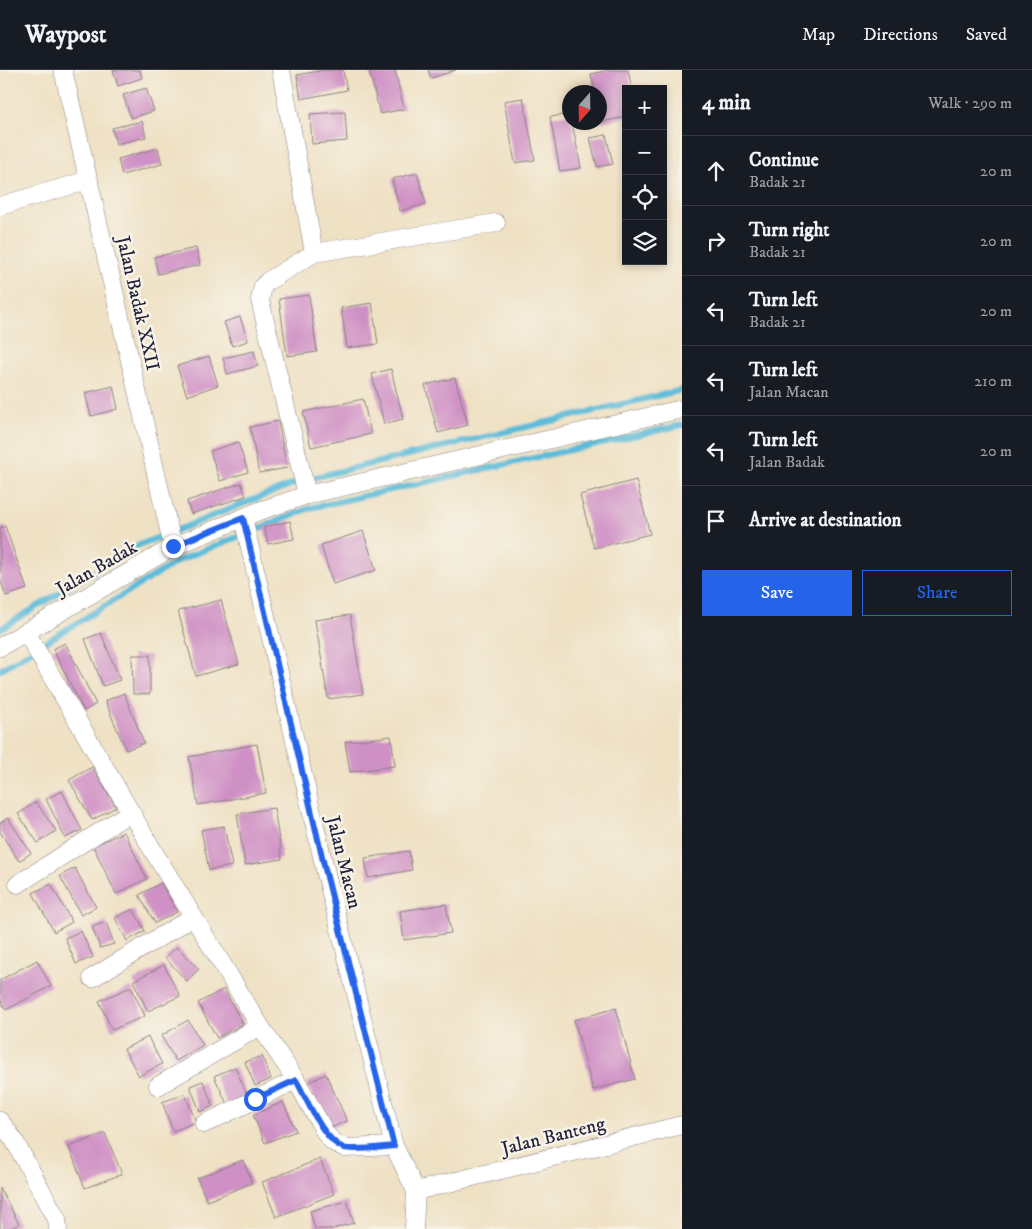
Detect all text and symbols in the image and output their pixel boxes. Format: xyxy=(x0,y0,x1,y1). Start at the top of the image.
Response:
text: Waypost xyxy=(25,20,106,50)
text: Map xyxy=(802,24,835,46)
text: Directions xyxy=(863,24,938,46)
text: Saved xyxy=(966,24,1007,46)
north arrow xyxy=(562,85,607,130)
map controls xyxy=(622,85,667,265)
button: + xyxy=(622,85,667,130)
text: 4 min xyxy=(702,90,751,116)
text: Walk · 290 m xyxy=(928,93,1012,113)
button: − xyxy=(622,130,667,175)
text: Continue xyxy=(749,149,819,172)
icon: ahead xyxy=(702,157,730,185)
text: 20 m xyxy=(980,161,1012,181)
text: Badak 21 xyxy=(749,172,806,192)
button: locate xyxy=(622,175,667,220)
text: Turn right xyxy=(749,219,829,242)
button: layers xyxy=(622,220,667,265)
icon: right xyxy=(702,227,730,255)
text: 20 m xyxy=(980,231,1012,251)
street label: Jalan Badak XXII xyxy=(110,232,164,373)
text: Badak 21 xyxy=(749,242,806,262)
text: Turn left xyxy=(749,289,818,312)
icon: left xyxy=(702,297,730,325)
text: 20 m xyxy=(980,301,1012,321)
text: Badak 21 xyxy=(749,312,806,332)
text: Turn left xyxy=(749,359,818,382)
icon: left xyxy=(702,367,730,395)
text: 210 m xyxy=(974,371,1012,391)
text: Jalan Macan xyxy=(749,382,829,402)
text: Turn left xyxy=(749,429,818,452)
icon: left xyxy=(702,437,730,465)
text: 20 m xyxy=(980,441,1012,461)
text: Jalan Badak xyxy=(749,452,825,472)
icon: arrive xyxy=(702,507,730,535)
text: Arrive at destination xyxy=(749,509,901,532)
route end xyxy=(162,535,185,558)
street label: Jalan Badak xyxy=(50,536,142,602)
button: Save xyxy=(702,570,852,616)
button: Share xyxy=(862,570,1012,616)
street label: Jalan Macan xyxy=(320,812,366,911)
route start xyxy=(244,1088,267,1111)
street label: Jalan Banteng xyxy=(497,1112,608,1161)

